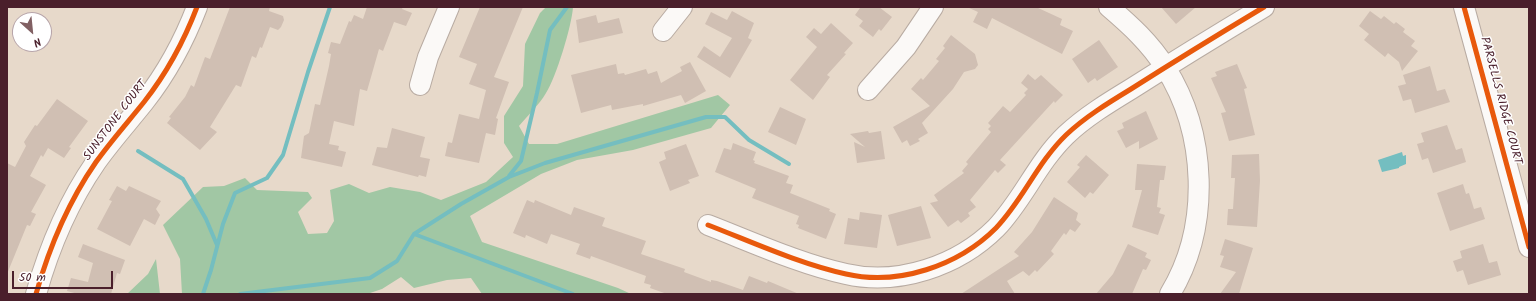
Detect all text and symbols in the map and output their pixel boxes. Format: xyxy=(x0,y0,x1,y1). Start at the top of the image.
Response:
north arrow xyxy=(12,12,52,52)
text: N xyxy=(30,32,44,51)
street label: PARSELLS RIDGE COURT xyxy=(1476,36,1524,166)
street label: SUNSTONE COURT xyxy=(81,78,151,164)
scale bar xyxy=(14,263,115,289)
text: 50 m xyxy=(19,268,46,287)

